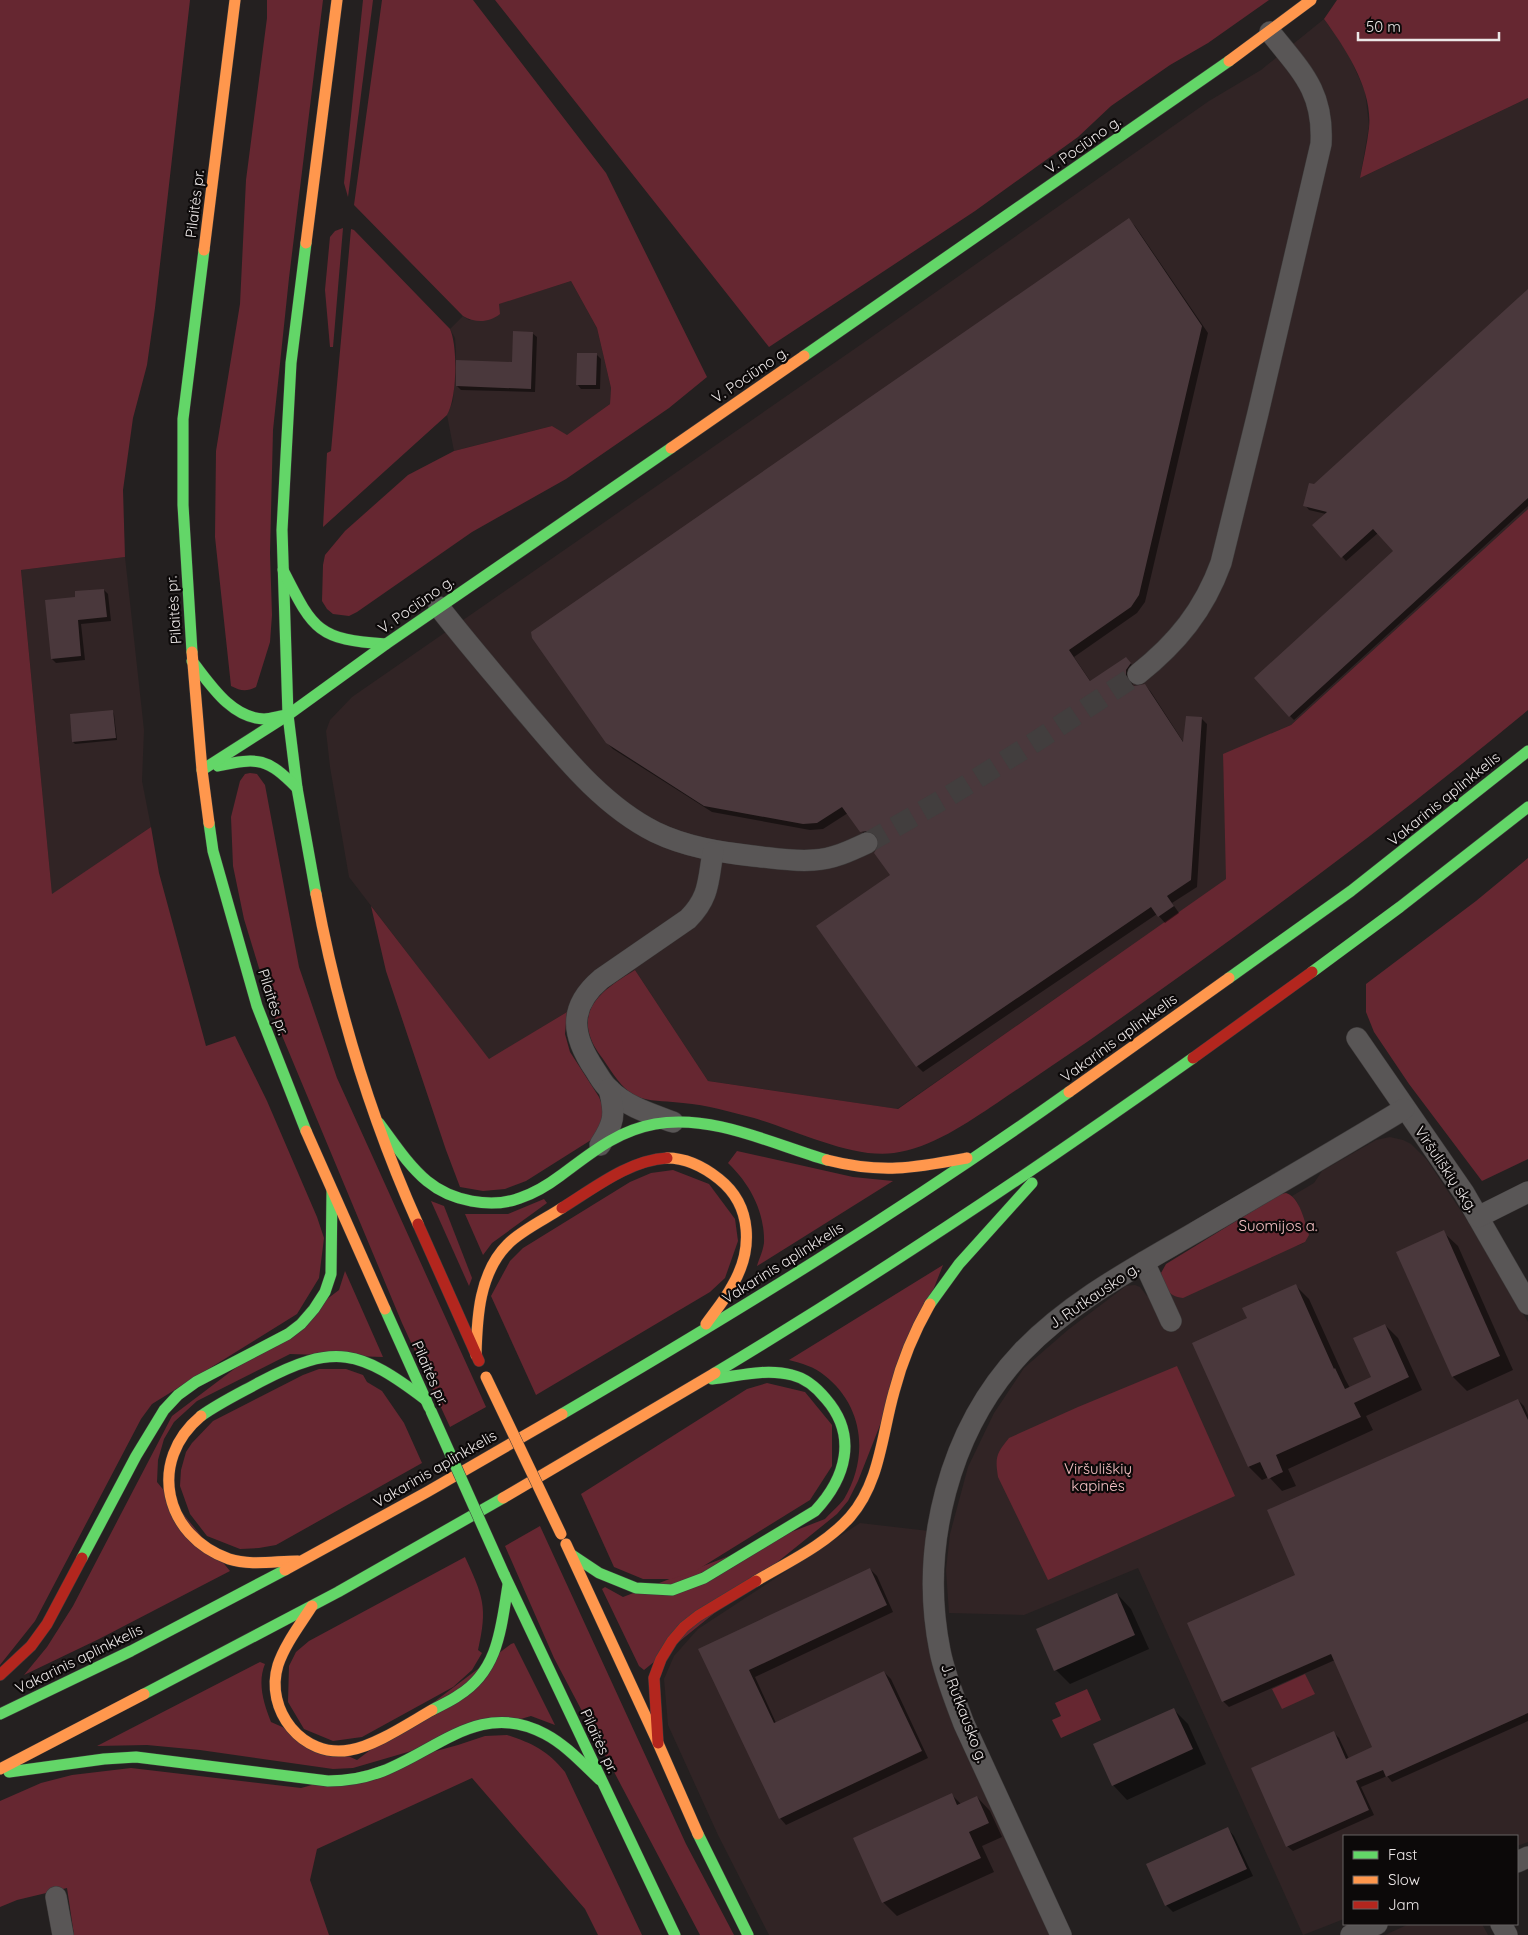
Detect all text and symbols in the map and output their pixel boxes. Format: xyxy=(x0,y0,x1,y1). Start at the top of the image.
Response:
scale bar xyxy=(1358,10,1499,42)
text: 50 m xyxy=(1366,17,1401,36)
street label: V. Pociūno g. xyxy=(1041,112,1124,178)
street label: Pilaitės pr. xyxy=(181,169,208,239)
street label: V. Pociūno g. xyxy=(708,342,792,407)
street label: V. Pociūno g. xyxy=(374,572,457,638)
street label: Pilaitės pr. xyxy=(162,575,185,645)
street label: Vakarinis aplinkkelis xyxy=(1384,747,1504,850)
street label: Pilaitės pr. xyxy=(254,966,293,1037)
street label: Vakarinis aplinkkelis xyxy=(1057,989,1181,1086)
street label: Viršuliškių skg. xyxy=(1411,1122,1482,1215)
park label: Suomijos a. xyxy=(1239,1216,1317,1235)
street label: Vakarinis aplinkkelis xyxy=(719,1218,847,1308)
street label: J. Rutkausko g. xyxy=(1045,1259,1142,1333)
street label: Pilaitės pr. xyxy=(408,1338,453,1408)
street label: Vakarinis aplinkkelis xyxy=(370,1426,500,1512)
park label: Viršuliškių kapinės xyxy=(1064,1459,1132,1495)
street label: Vakarinis aplinkkelis xyxy=(12,1619,146,1698)
street label: J. Rutkausko g. xyxy=(937,1661,992,1765)
street label: Pilaitės pr. xyxy=(576,1706,623,1776)
legend xyxy=(1343,1835,1518,1925)
text: Fast xyxy=(1388,1845,1417,1864)
text: Slow xyxy=(1388,1870,1420,1889)
text: Jam xyxy=(1388,1895,1419,1914)

